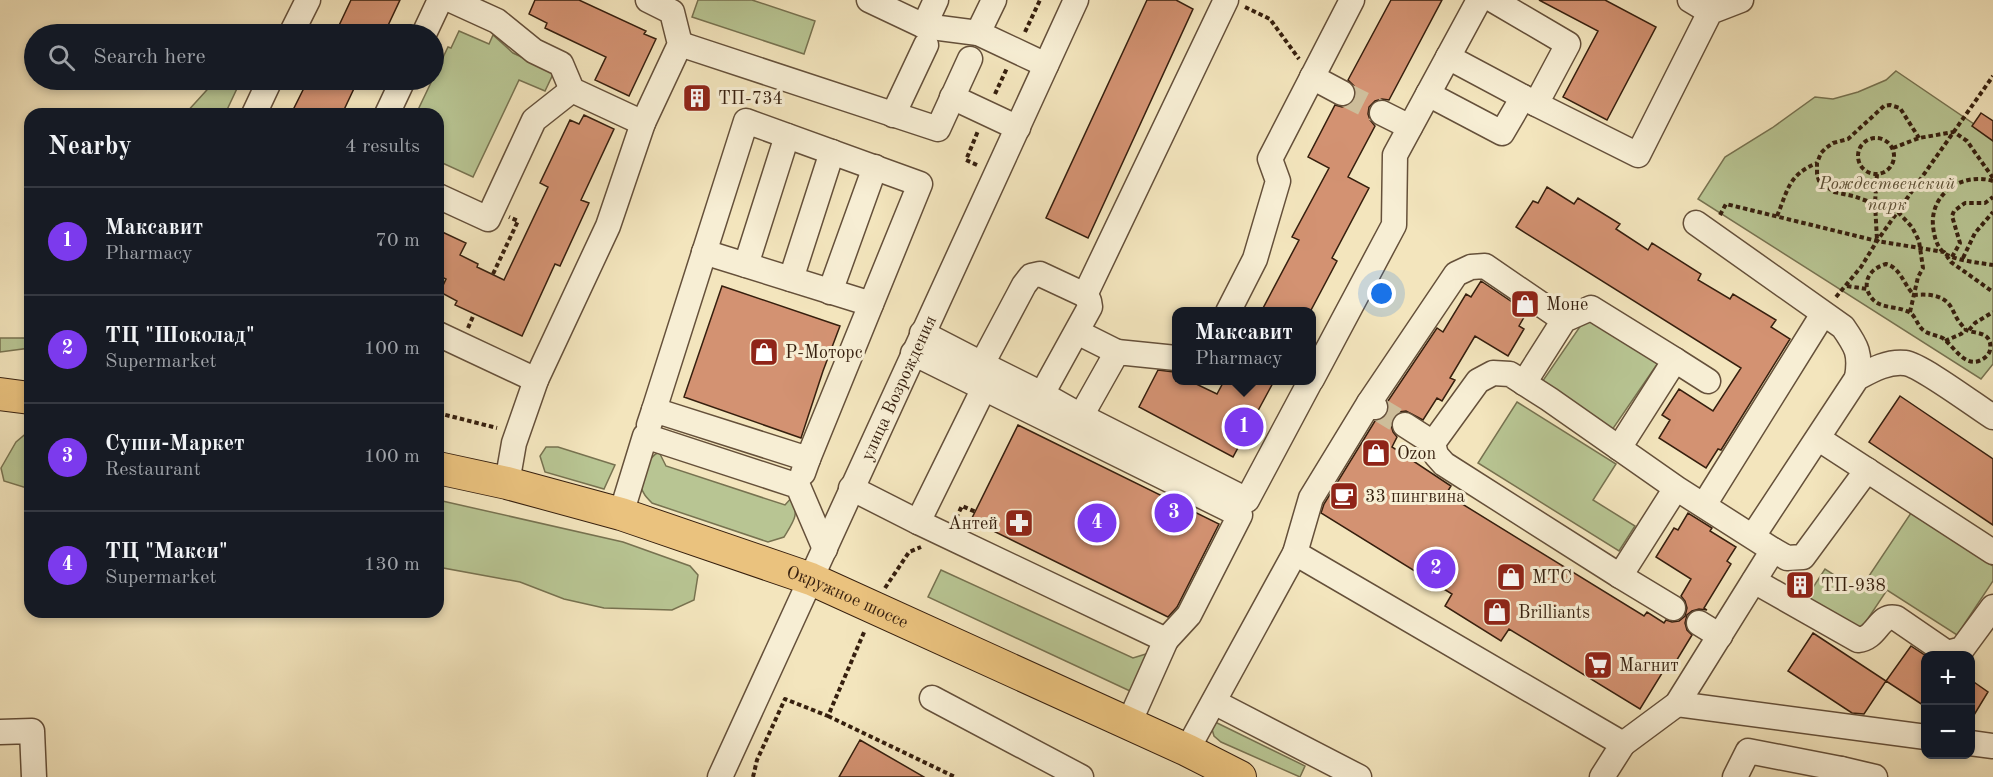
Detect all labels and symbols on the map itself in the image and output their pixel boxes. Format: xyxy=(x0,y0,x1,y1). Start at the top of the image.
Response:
building icon: ТП-734 xyxy=(681,82,713,114)
place label: ТП-734 xyxy=(718,90,783,108)
park label: Рождественский парк xyxy=(1818,175,1955,214)
your location xyxy=(1367,279,1396,308)
shop icon: Моне xyxy=(1509,288,1541,320)
place label: Моне xyxy=(1546,296,1588,314)
street label: улица Возрождения xyxy=(858,313,940,464)
shop icon: Р-Моторс xyxy=(748,336,780,368)
place label: Р-Моторс xyxy=(785,344,863,362)
pin: 1 xyxy=(1224,404,1264,450)
shop icon: Ozon xyxy=(1360,437,1392,469)
place label: Ozon xyxy=(1397,445,1436,463)
cafe icon: 33 пингвина xyxy=(1328,480,1360,512)
place label: 33 пингвина xyxy=(1365,488,1465,506)
pin: 3 xyxy=(1154,490,1194,536)
pin: 4 xyxy=(1078,500,1116,546)
pharmacy icon: Антей xyxy=(1003,507,1035,539)
place label: Антей xyxy=(948,515,998,533)
pin: 2 xyxy=(1416,546,1456,592)
shop icon: МТС xyxy=(1495,561,1527,593)
street label: Окружное шоссе xyxy=(784,563,911,632)
place label: МТС xyxy=(1532,569,1572,587)
building icon: ТП-938 xyxy=(1784,569,1816,601)
place label: ТП-938 xyxy=(1821,577,1886,595)
shop icon: Brilliants xyxy=(1481,596,1513,628)
place label: Brilliants xyxy=(1518,604,1590,622)
supermarket icon: Магнит xyxy=(1582,649,1614,681)
place label: Магнит xyxy=(1619,657,1679,675)

